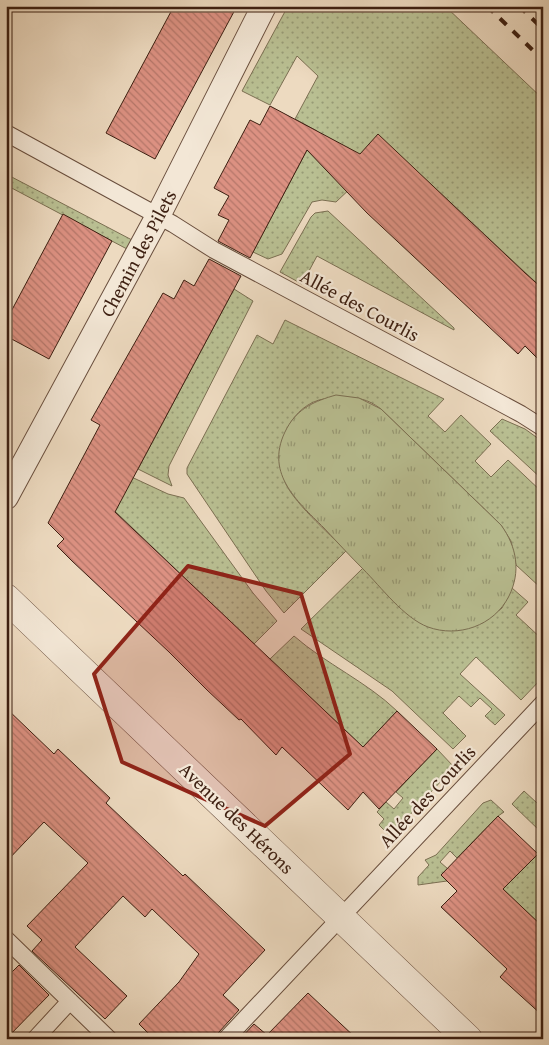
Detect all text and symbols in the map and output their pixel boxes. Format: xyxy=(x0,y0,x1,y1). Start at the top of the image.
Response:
street label: Chemin des Pilets xyxy=(93,184,183,322)
street label: Allée des Courlis xyxy=(295,262,425,348)
street label: Allée des Courlis xyxy=(372,738,482,854)
street label: Avenue des Hérons xyxy=(173,756,301,880)

